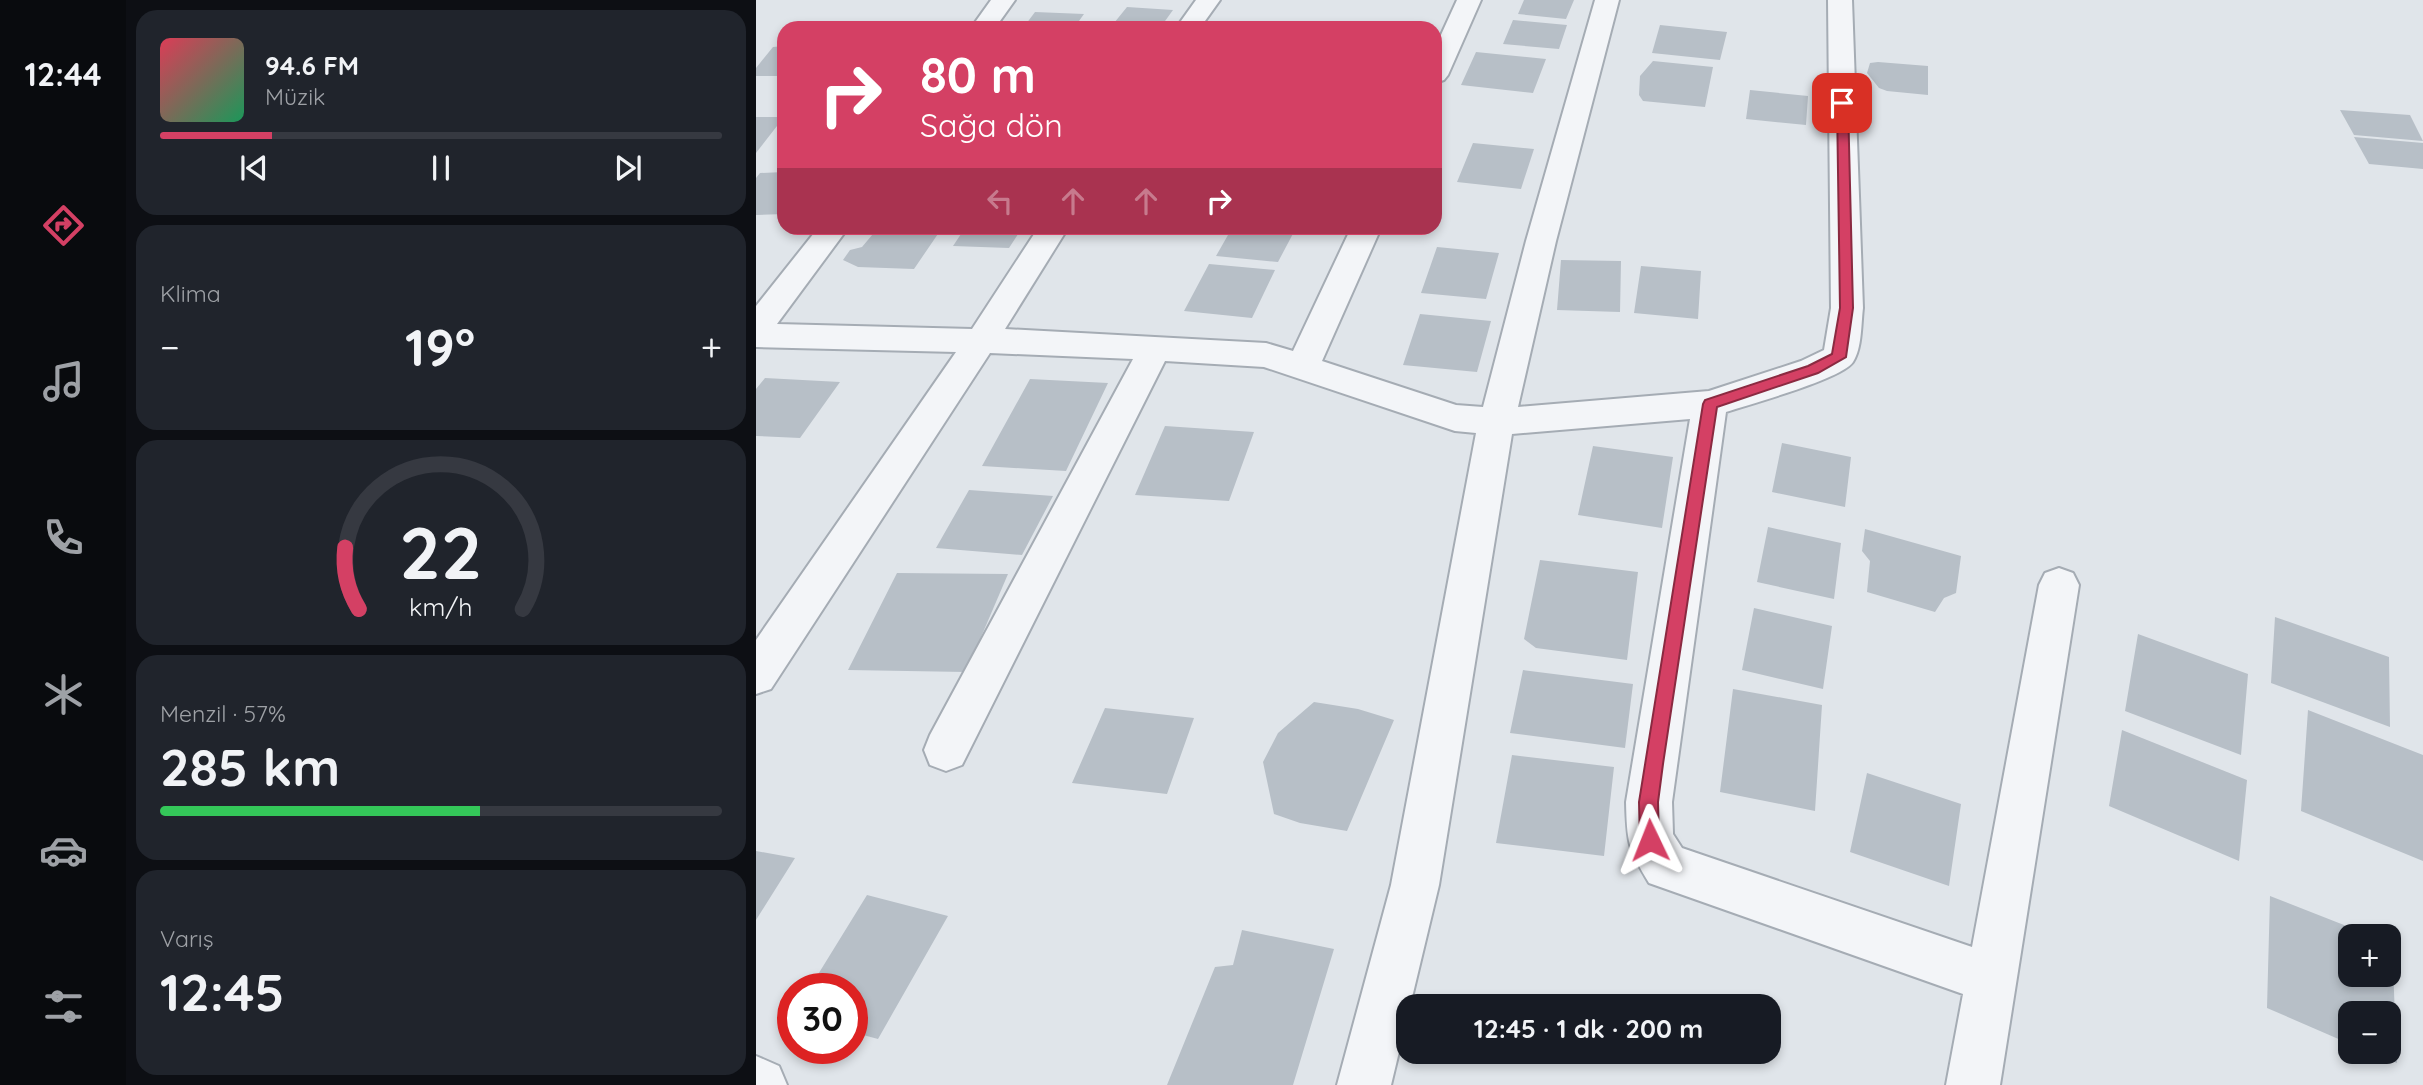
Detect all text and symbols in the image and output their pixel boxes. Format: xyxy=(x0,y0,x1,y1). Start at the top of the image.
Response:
text: 80 m xyxy=(920,44,1036,105)
text: 94.6 FM xyxy=(265,49,359,82)
icon: right xyxy=(805,49,896,140)
text: 12:44 xyxy=(24,54,102,94)
pin xyxy=(1812,73,1872,133)
text: Müzik xyxy=(265,82,325,111)
icon: arrive xyxy=(1823,84,1861,122)
text: Sağa dön xyxy=(920,105,1063,145)
icon: previous xyxy=(235,149,273,187)
icon: pause xyxy=(422,149,460,187)
icon: next xyxy=(609,149,647,187)
icon: left xyxy=(981,182,1019,220)
icon: ahead xyxy=(1054,182,1092,220)
icon: ahead xyxy=(1127,182,1165,220)
icon: right xyxy=(1200,182,1238,220)
icon: directions xyxy=(39,201,88,250)
text: Klima xyxy=(160,279,221,308)
text: 19° xyxy=(405,314,475,379)
text: − xyxy=(160,323,180,371)
text: + xyxy=(701,323,722,371)
icon: music xyxy=(39,357,88,406)
text: 22 xyxy=(400,506,482,597)
icon: phone xyxy=(39,513,88,562)
text: km/h xyxy=(409,590,473,621)
icon: climate xyxy=(39,670,88,719)
text: Menzil · 57% xyxy=(160,699,286,728)
text: 285 km xyxy=(160,734,340,799)
position arrow xyxy=(1613,803,1687,877)
icon: car xyxy=(39,826,88,875)
text: Varış xyxy=(160,924,214,953)
map controls xyxy=(2338,924,2401,1064)
button: + xyxy=(2338,924,2401,987)
text: 12:45 xyxy=(160,959,285,1024)
speed limit sign: 30 xyxy=(777,973,868,1064)
icon: filters xyxy=(39,982,88,1031)
button: − xyxy=(2338,1001,2401,1064)
text: 12:45 · 1 dk · 200 m xyxy=(1474,1012,1703,1045)

